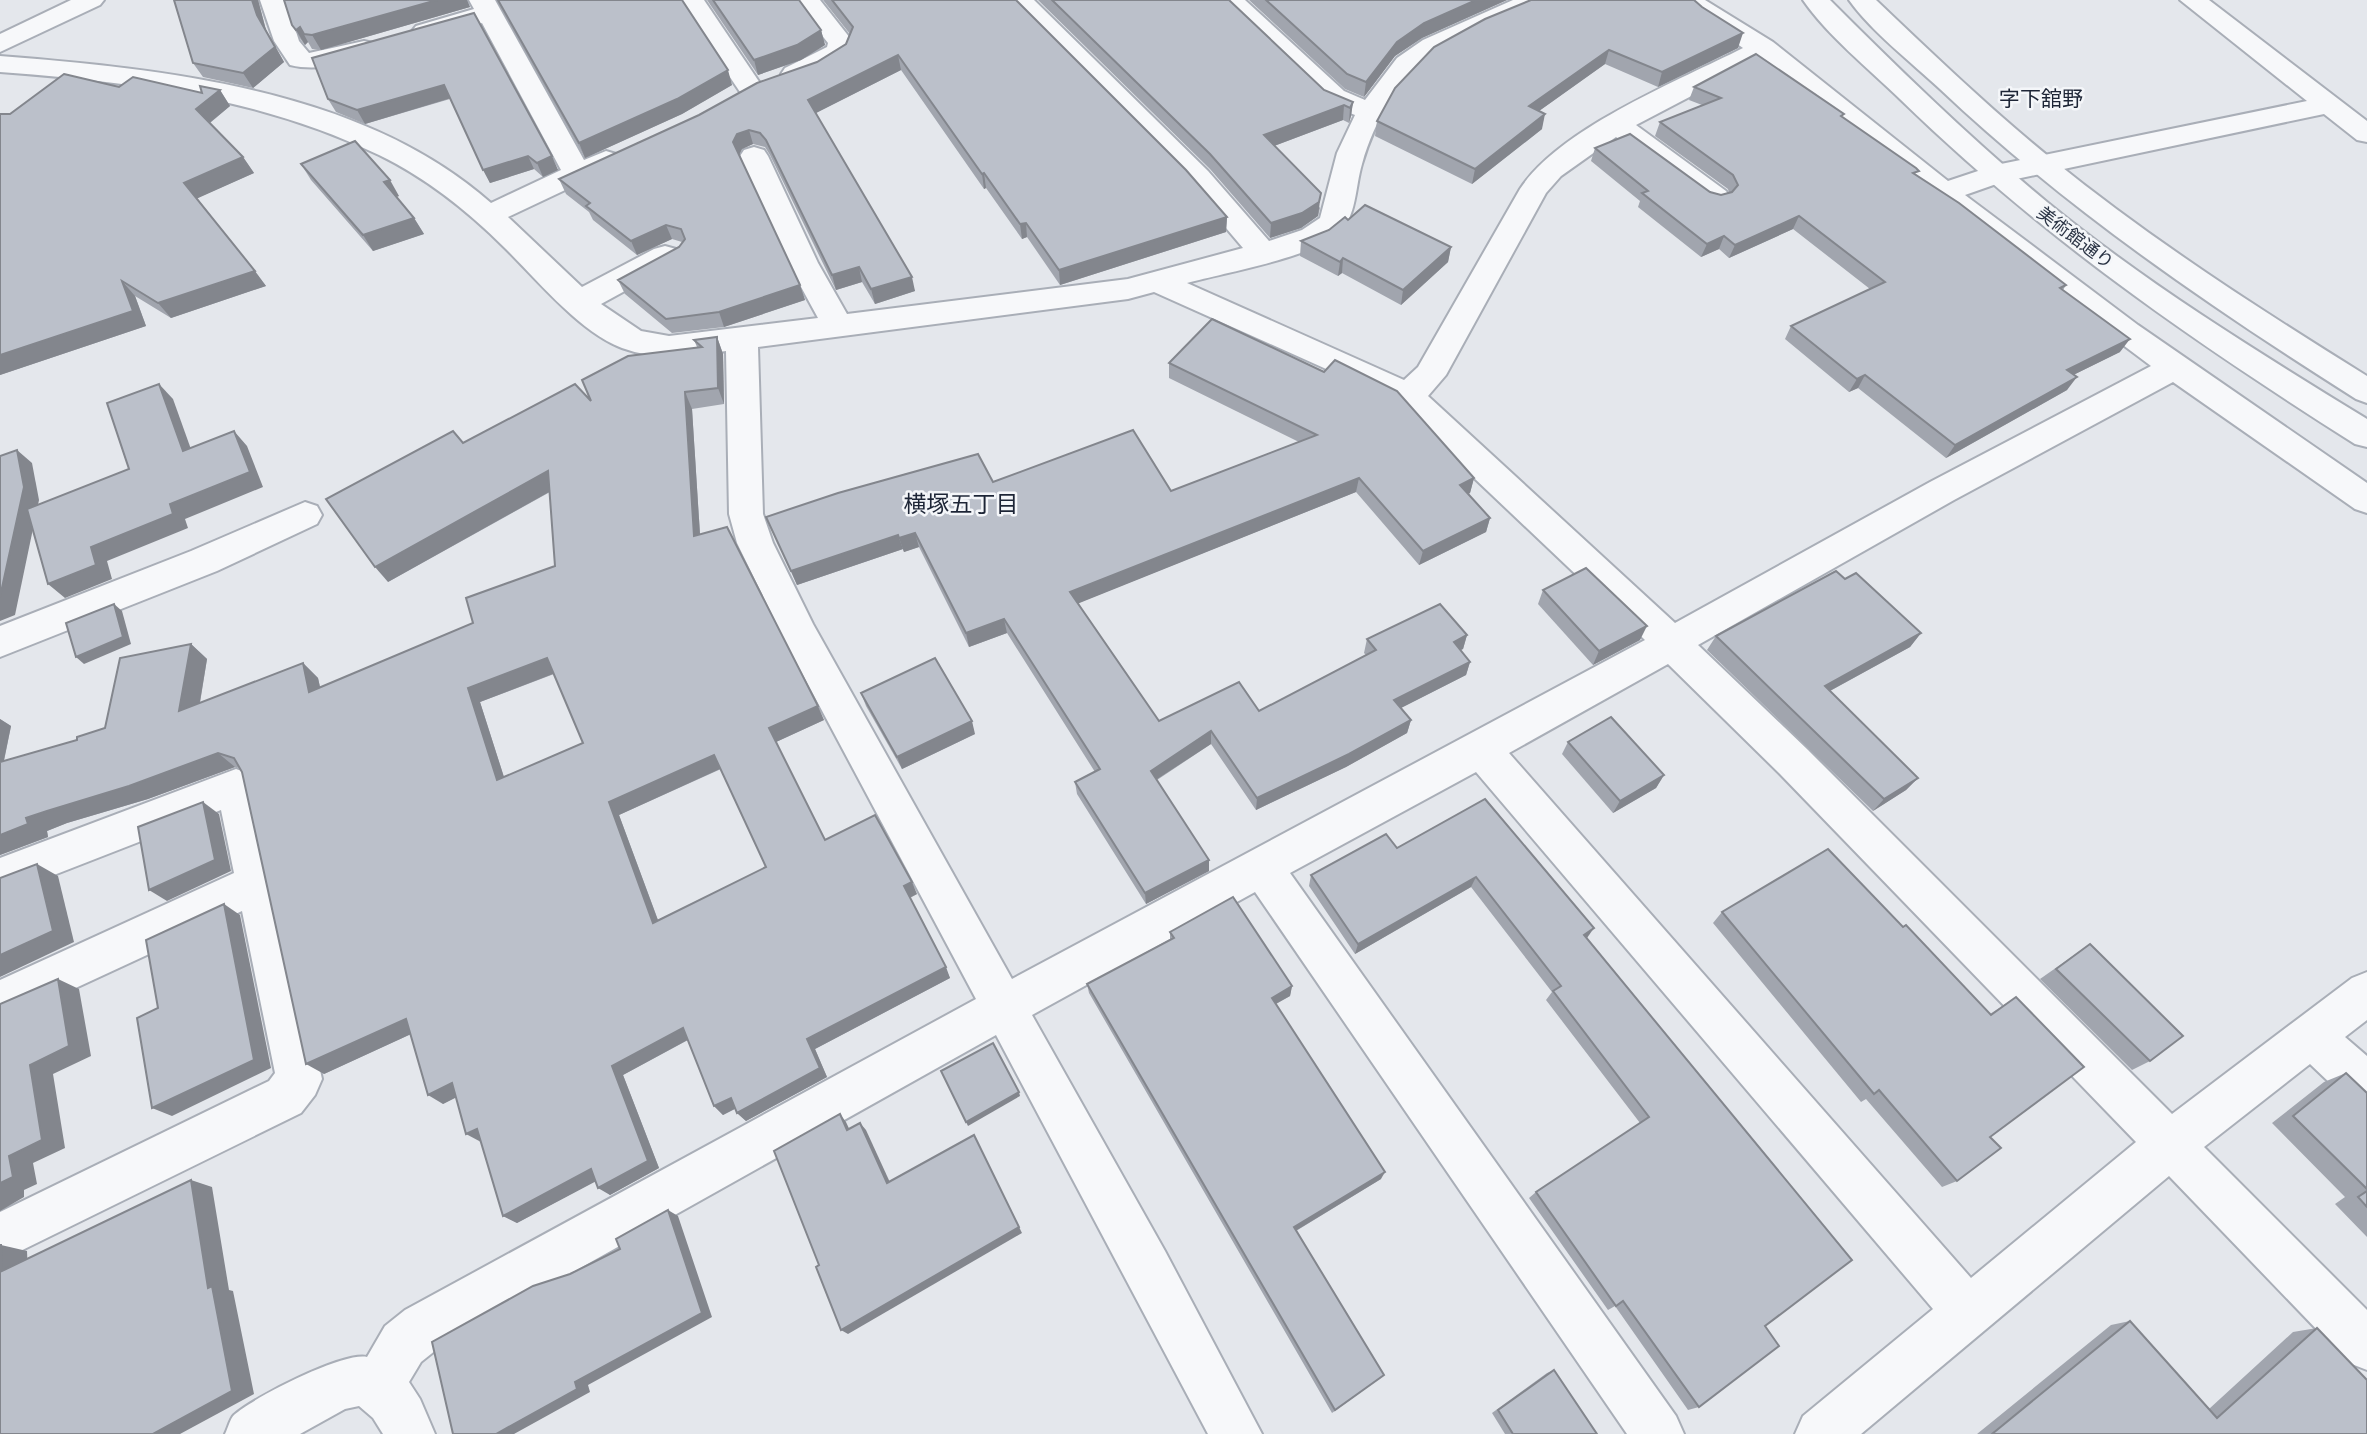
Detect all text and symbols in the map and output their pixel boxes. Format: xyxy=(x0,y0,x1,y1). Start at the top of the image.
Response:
district label: 字下舘野 xyxy=(1999,85,2083,110)
street label: 美術館通り xyxy=(2033,201,2119,273)
district label: 横塚五丁目 xyxy=(904,489,1019,517)

